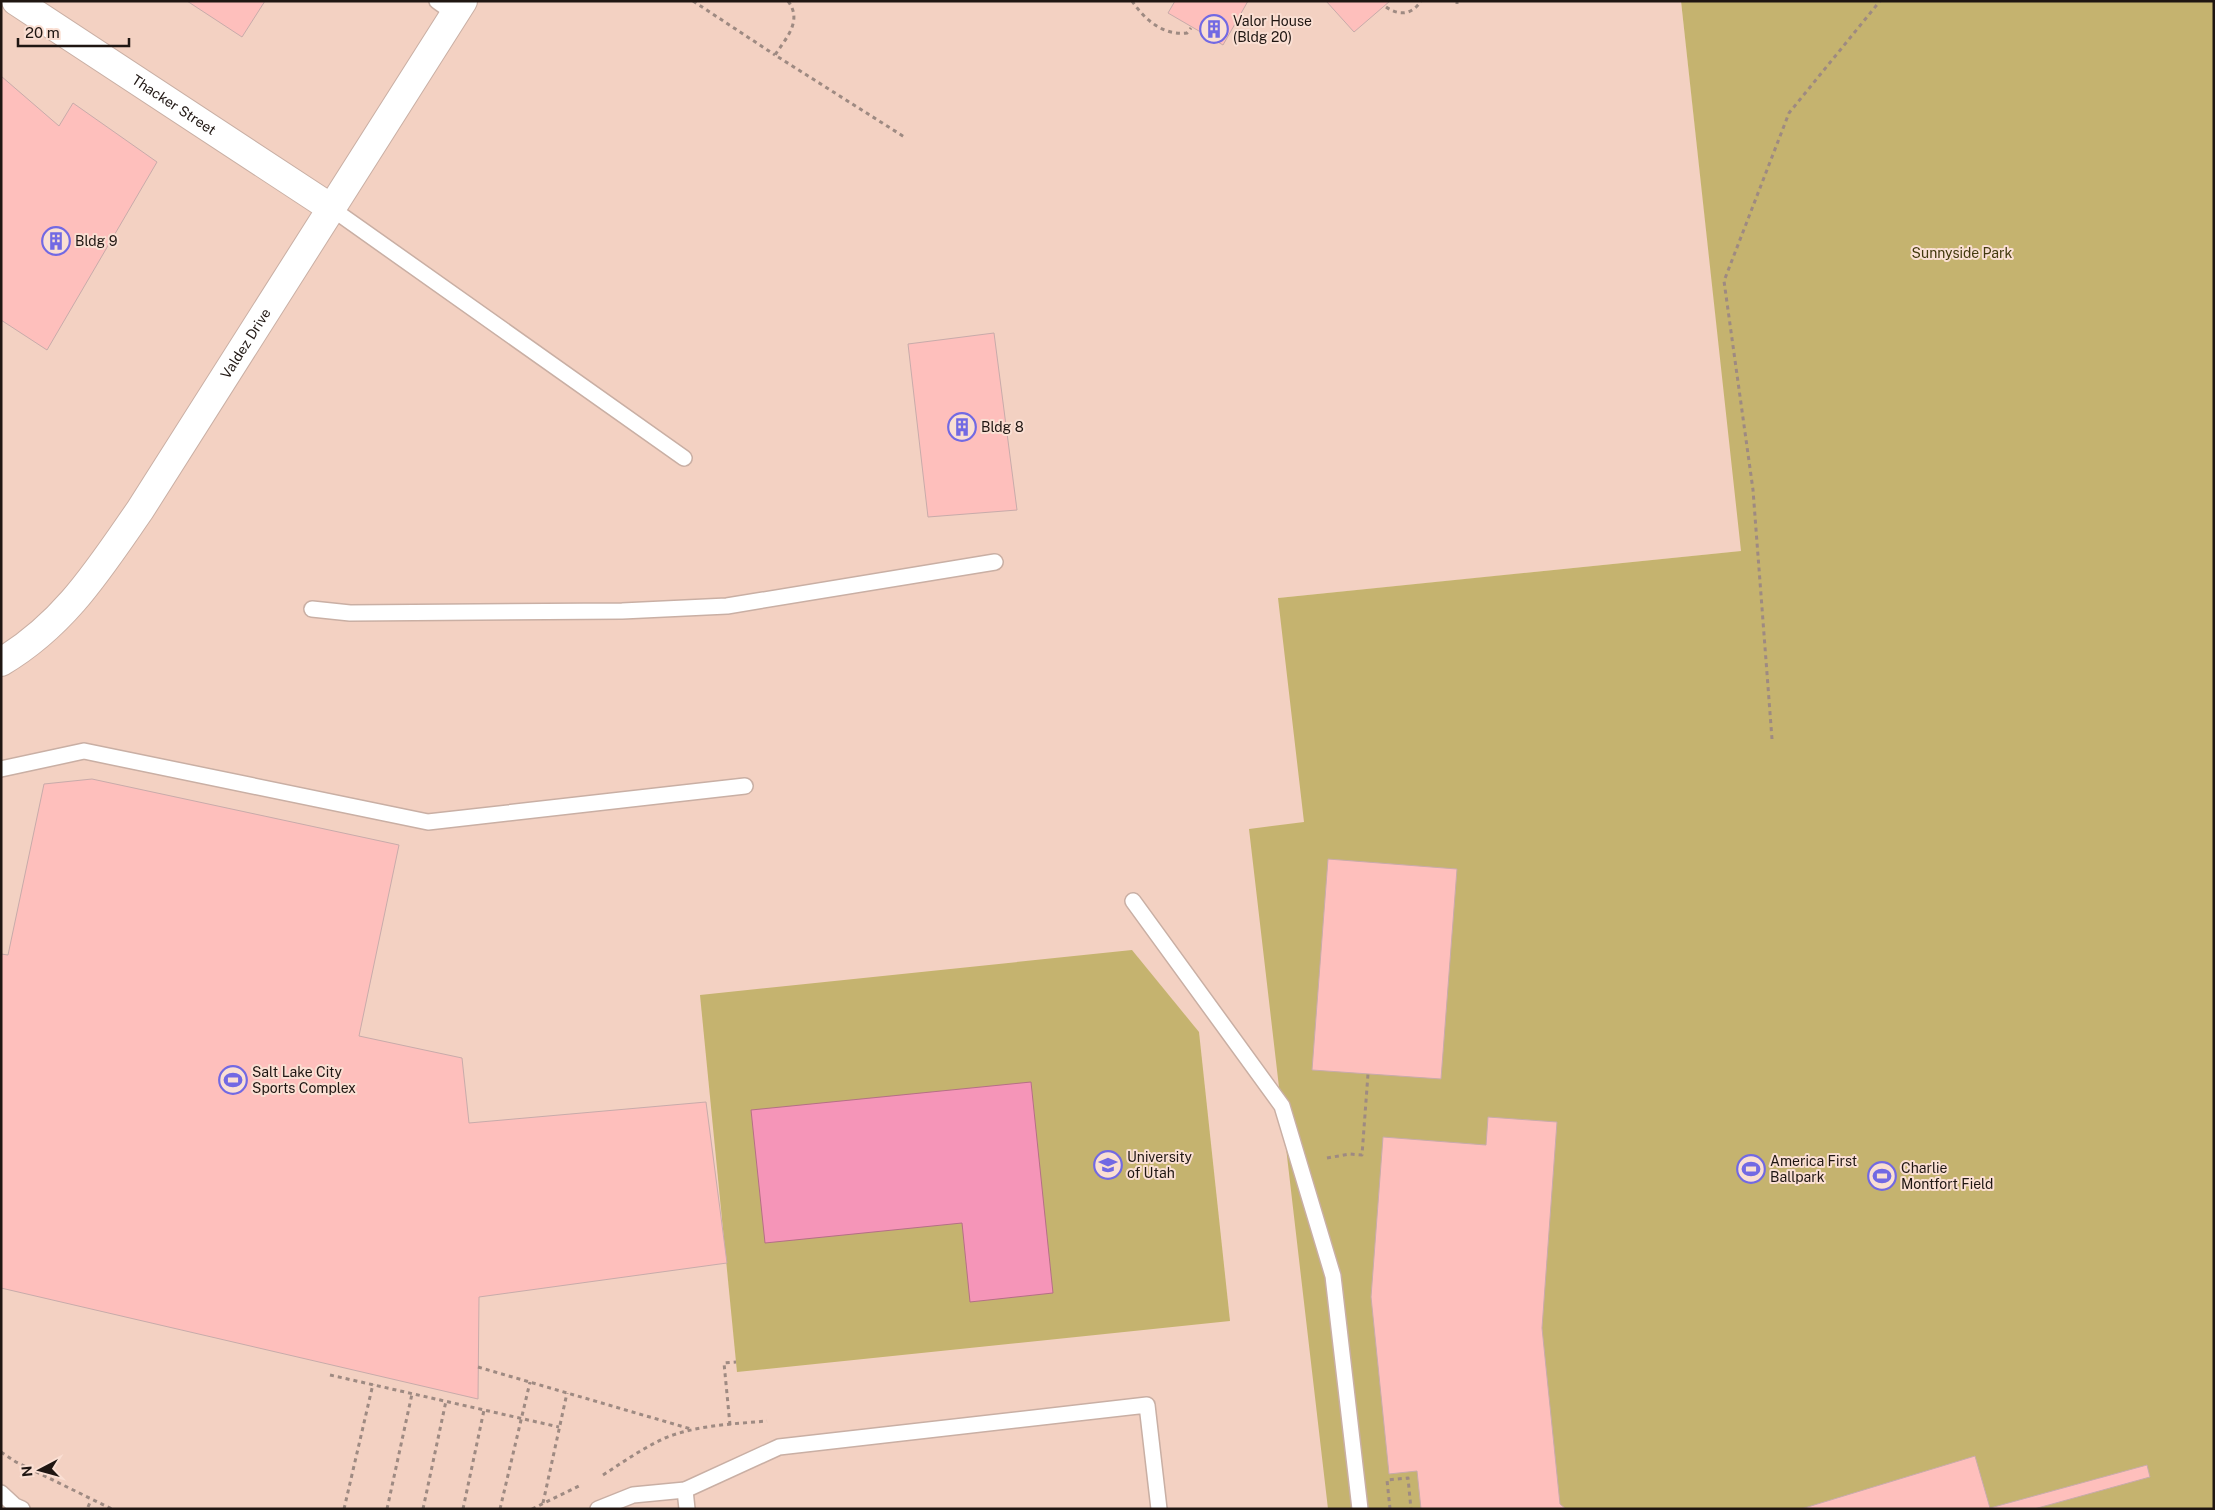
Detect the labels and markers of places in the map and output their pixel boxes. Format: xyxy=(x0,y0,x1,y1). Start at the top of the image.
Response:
place label: Valor House (Bldg 20) xyxy=(1233,13,1312,45)
building icon: Valor House (Bldg 20) xyxy=(1199,14,1229,44)
building icon: Bldg 9 xyxy=(41,226,71,256)
place label: Bldg 9 xyxy=(75,233,118,249)
building icon: Bldg 8 xyxy=(947,412,977,442)
place label: Bldg 8 xyxy=(981,419,1024,435)
place label: Salt Lake City Sports Complex xyxy=(252,1064,356,1096)
sports icon: Salt Lake City Sports Complex xyxy=(218,1065,248,1095)
place label: University of Utah xyxy=(1127,1149,1193,1181)
school or university icon: University of Utah xyxy=(1093,1150,1123,1180)
place label: America First Ballpark xyxy=(1770,1153,1857,1185)
sports icon: America First Ballpark xyxy=(1736,1154,1766,1184)
place label: Charlie Montfort Field xyxy=(1901,1160,1993,1192)
sports icon: Charlie Montfort Field xyxy=(1867,1161,1897,1191)

